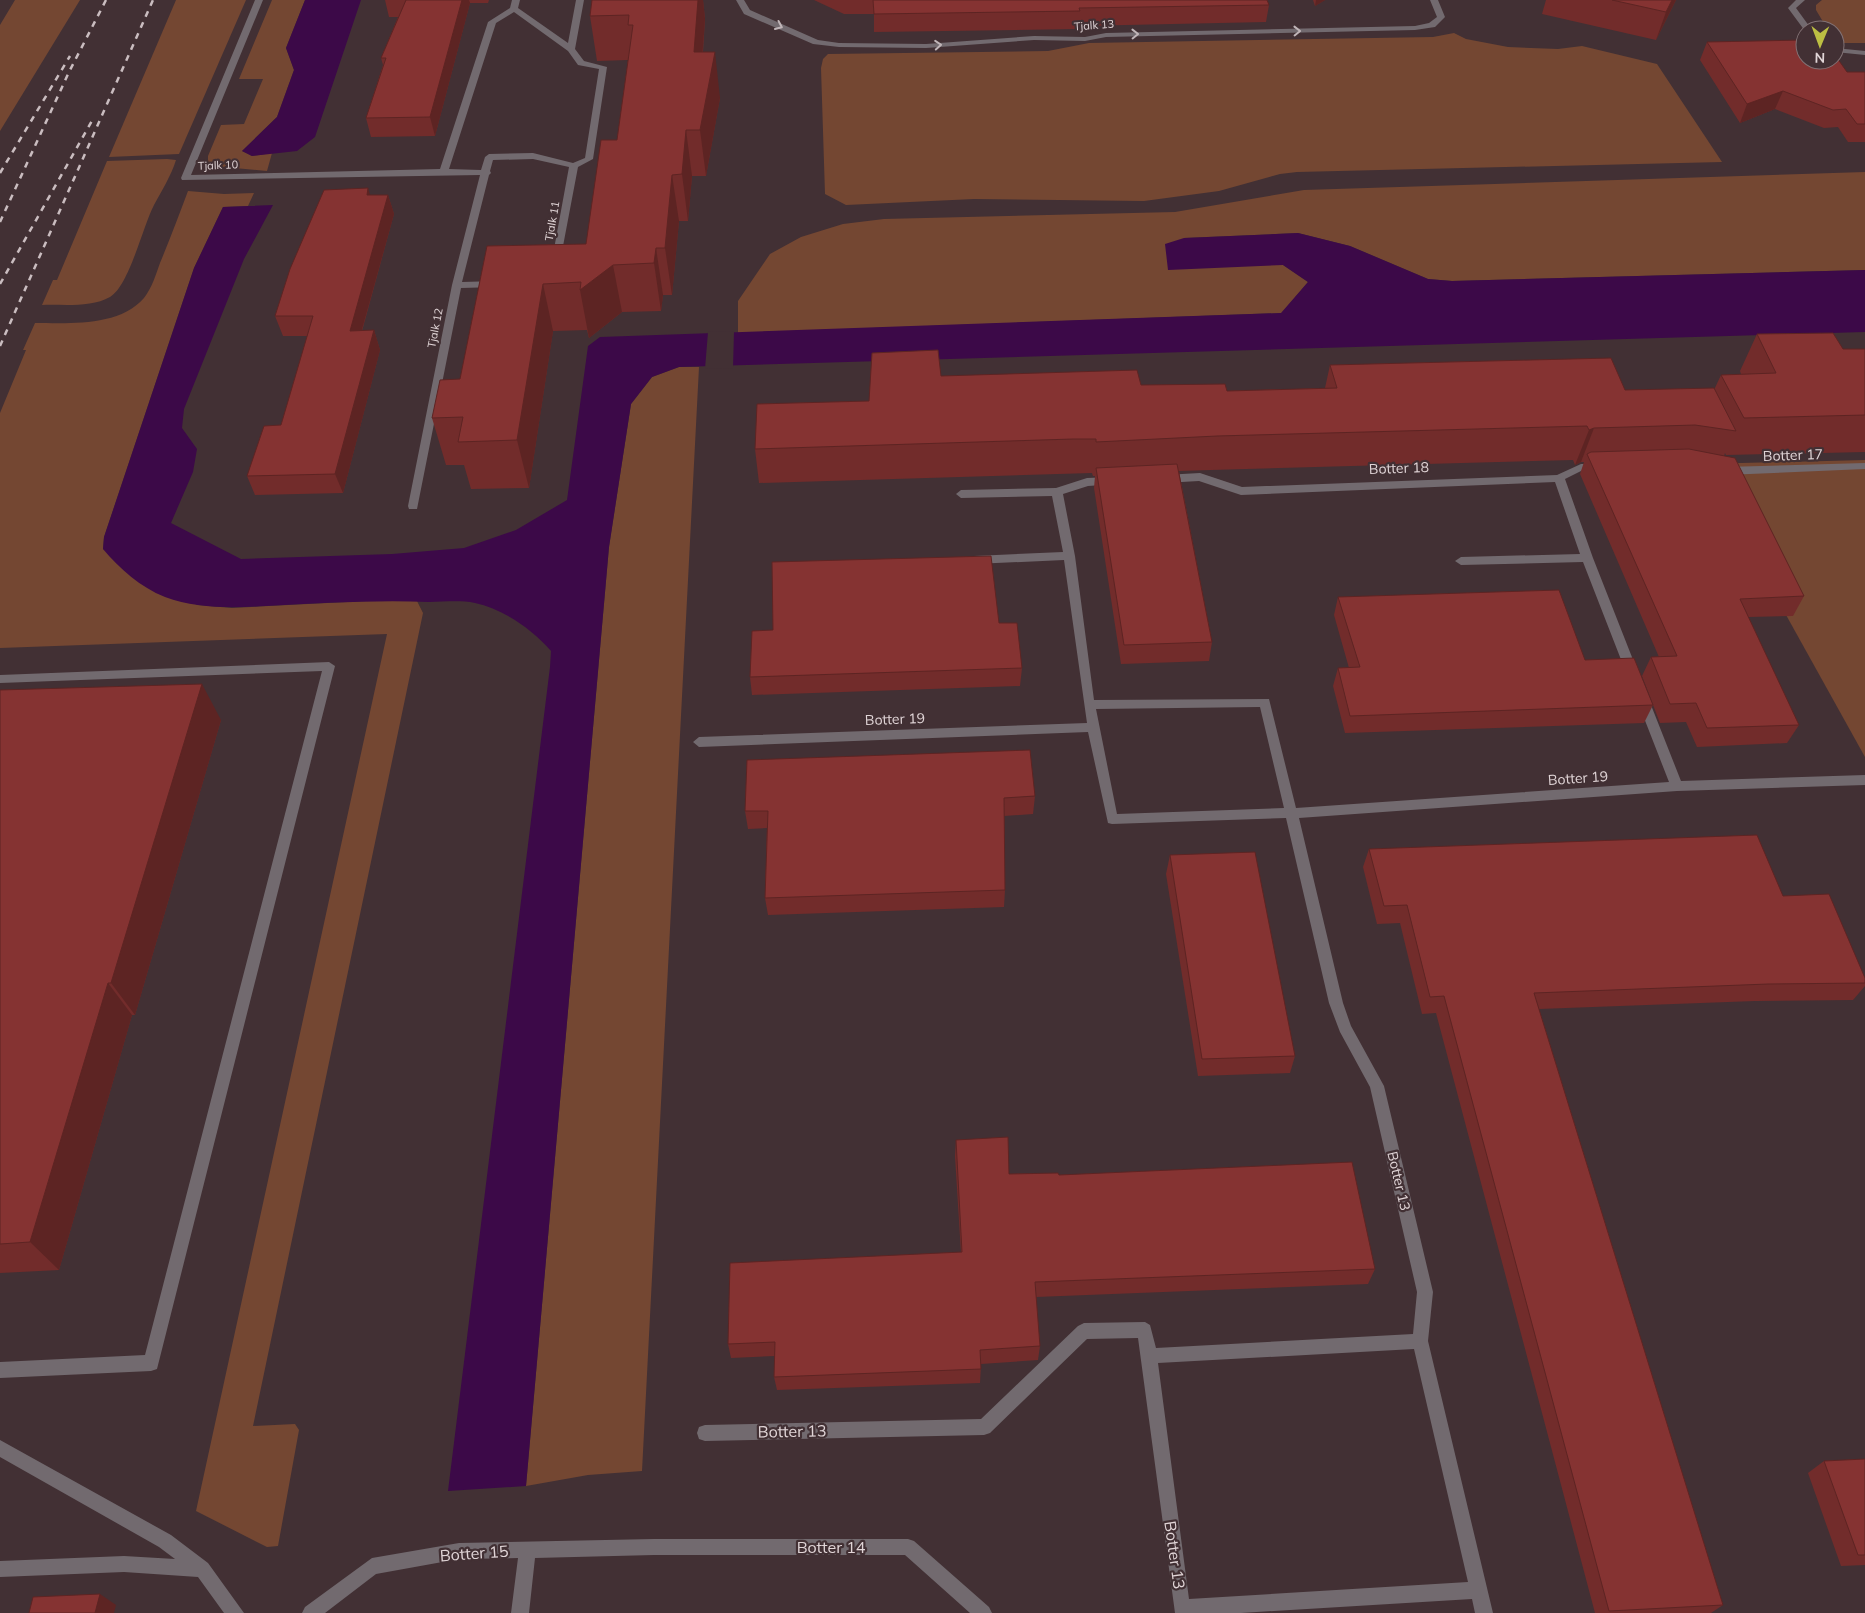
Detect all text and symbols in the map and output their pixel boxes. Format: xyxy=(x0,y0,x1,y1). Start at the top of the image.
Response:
street label: Tjalk 13 xyxy=(1073,17,1115,33)
one-way arrow xyxy=(774,19,783,30)
north arrow xyxy=(1795,20,1845,70)
one-way arrow xyxy=(1294,25,1302,36)
one-way arrow xyxy=(1131,29,1139,40)
one-way arrow xyxy=(934,40,942,51)
text: N xyxy=(1814,49,1825,67)
street label: Tjalk 10 xyxy=(198,157,239,173)
street label: Tjalk 11 xyxy=(542,200,562,242)
street label: Tjalk 12 xyxy=(424,307,446,349)
street label: Botter 17 xyxy=(1763,445,1823,465)
street label: Botter 18 xyxy=(1369,458,1429,478)
street label: Botter 19 xyxy=(865,709,925,729)
street label: Botter 19 xyxy=(1547,767,1609,789)
street label: Botter 13 xyxy=(1383,1150,1415,1212)
street label: Botter 13 xyxy=(757,1420,827,1442)
street label: Botter 13 xyxy=(1160,1520,1190,1590)
street label: Botter 14 xyxy=(797,1537,866,1557)
street label: Botter 15 xyxy=(439,1541,509,1565)

